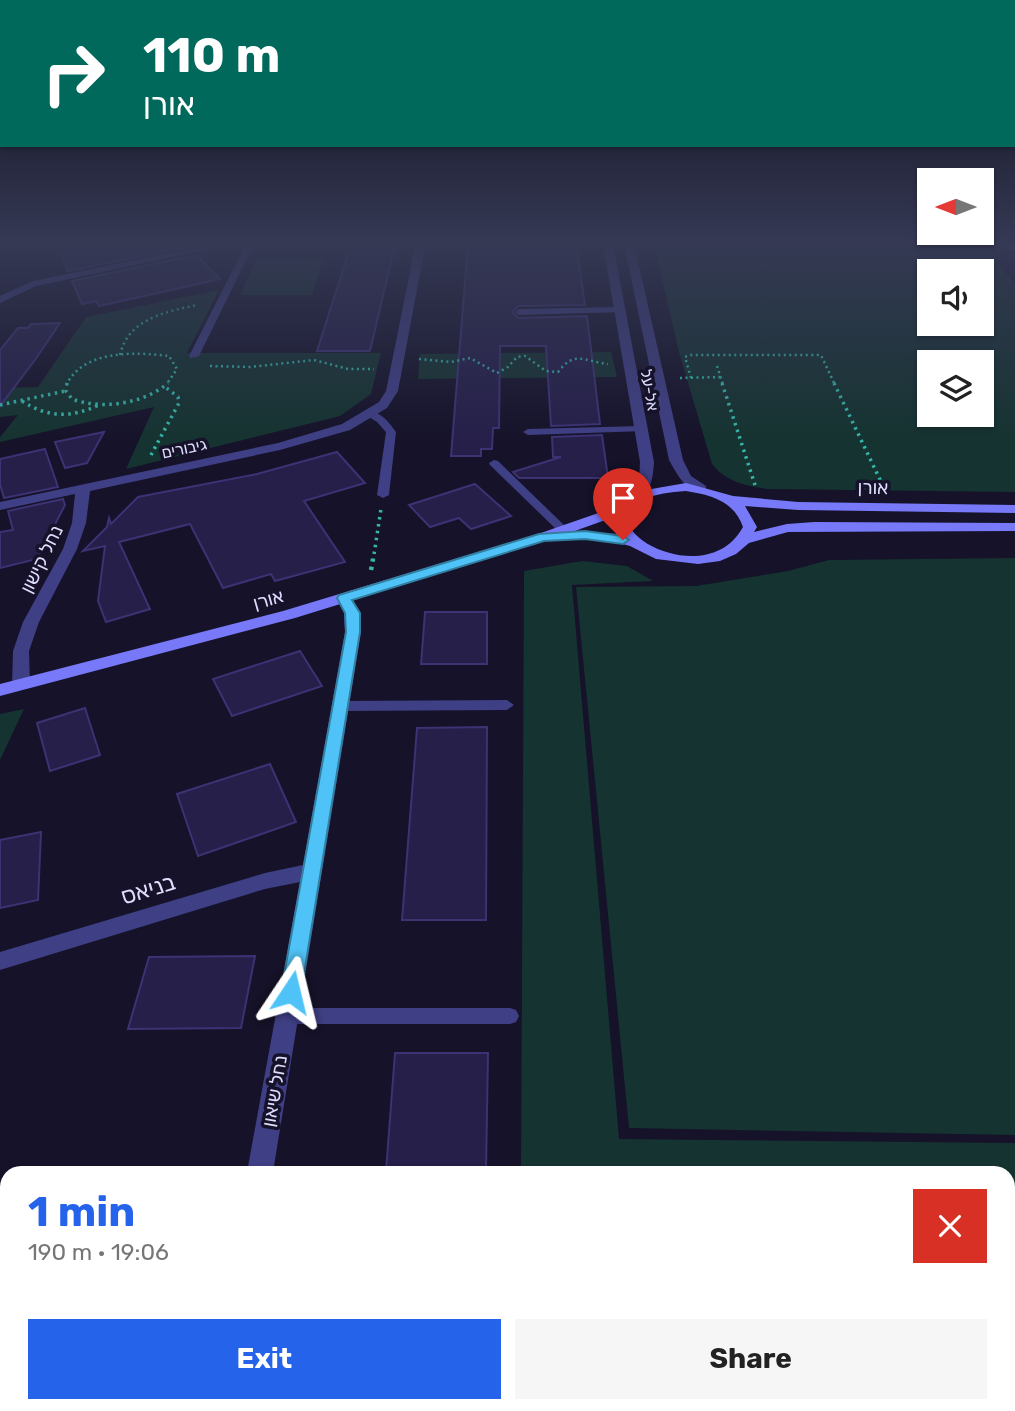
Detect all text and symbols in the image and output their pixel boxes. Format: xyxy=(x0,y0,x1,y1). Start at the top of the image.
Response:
text: 110 m xyxy=(143,26,280,84)
icon: right xyxy=(28,28,119,119)
text: אורן xyxy=(143,85,195,123)
north arrow xyxy=(917,168,994,245)
map controls xyxy=(917,168,994,427)
button: sound xyxy=(917,259,994,336)
button: layers xyxy=(917,350,994,427)
street label: אל-על xyxy=(636,368,663,413)
street label: גיבורים xyxy=(160,434,208,463)
pin xyxy=(593,468,653,540)
street label: אורן xyxy=(857,476,889,499)
icon: arrive xyxy=(604,479,642,517)
street label: נחל קישון xyxy=(15,521,68,597)
street label: אורן xyxy=(250,584,286,615)
street label: בניאס xyxy=(117,868,179,910)
position arrow xyxy=(254,955,328,1029)
street label: נחל שיאון xyxy=(257,1054,292,1129)
text: 1 min xyxy=(28,1187,135,1237)
button: close xyxy=(913,1189,987,1263)
text: 190 m · 19:06 xyxy=(28,1238,169,1266)
button: Exit xyxy=(28,1319,501,1399)
button: Share xyxy=(515,1319,987,1399)

